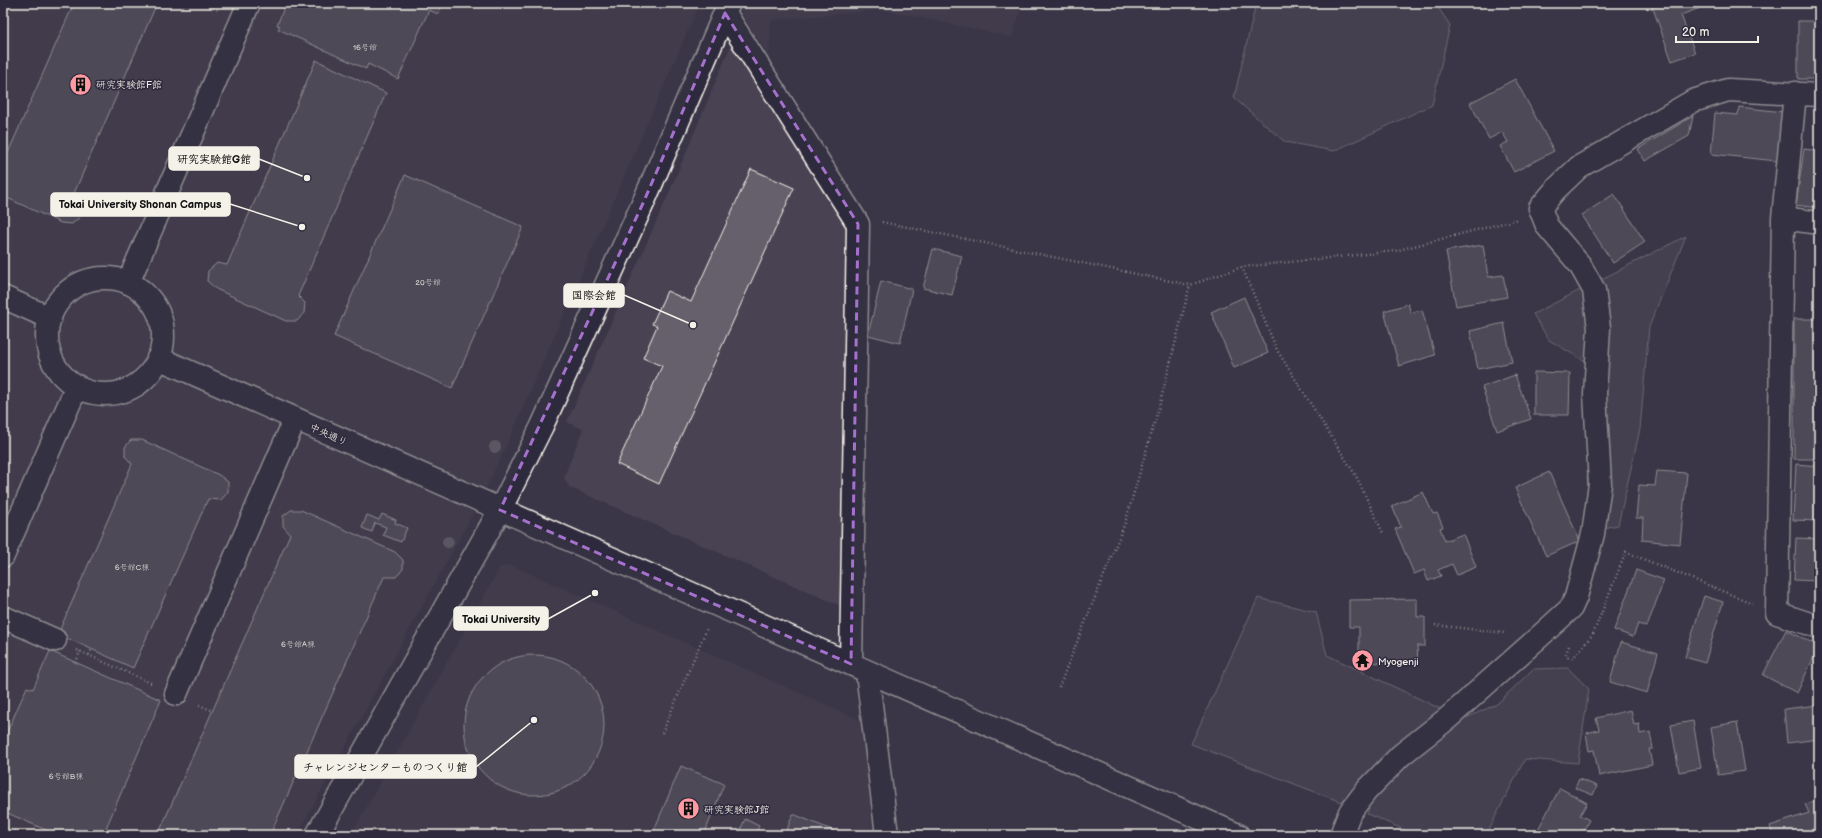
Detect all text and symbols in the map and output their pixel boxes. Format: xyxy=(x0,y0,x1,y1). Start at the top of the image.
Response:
scale bar xyxy=(1676,18,1758,44)
text: 20 m xyxy=(1682,25,1709,40)
house number: 16号館 xyxy=(353,43,377,52)
building icon: 研究実験館F館 xyxy=(67,71,93,97)
place label: 研究実験館F館 xyxy=(96,79,162,91)
callout: 研究実験館G館 xyxy=(169,147,259,170)
text: 研究実験館G館 xyxy=(177,153,251,166)
callout: Tokai University Shonan Campus xyxy=(51,193,230,216)
text: Tokai University Shonan Campus xyxy=(59,198,222,211)
house number: 20号館 xyxy=(415,278,441,287)
callout: 国際会館 xyxy=(564,284,624,307)
text: 国際会館 xyxy=(572,289,616,302)
street label: 中央通り xyxy=(308,421,349,449)
house number: 6号館C棟 xyxy=(115,563,149,572)
callout: Tokai University xyxy=(454,607,548,630)
text: Tokai University xyxy=(462,613,540,626)
house number: 6号館A棟 xyxy=(281,640,315,649)
temple icon: Myogenji xyxy=(1350,648,1376,674)
place label: Myogenji xyxy=(1378,656,1419,668)
callout: チャレンジセンターものつくり館 xyxy=(295,755,476,778)
text: チャレンジセンターものつくり館 xyxy=(303,761,467,774)
house number: 6号館B棟 xyxy=(49,772,83,781)
building icon: 研究実験館J館 xyxy=(675,796,701,822)
place label: 研究実験館J館 xyxy=(704,804,769,816)

